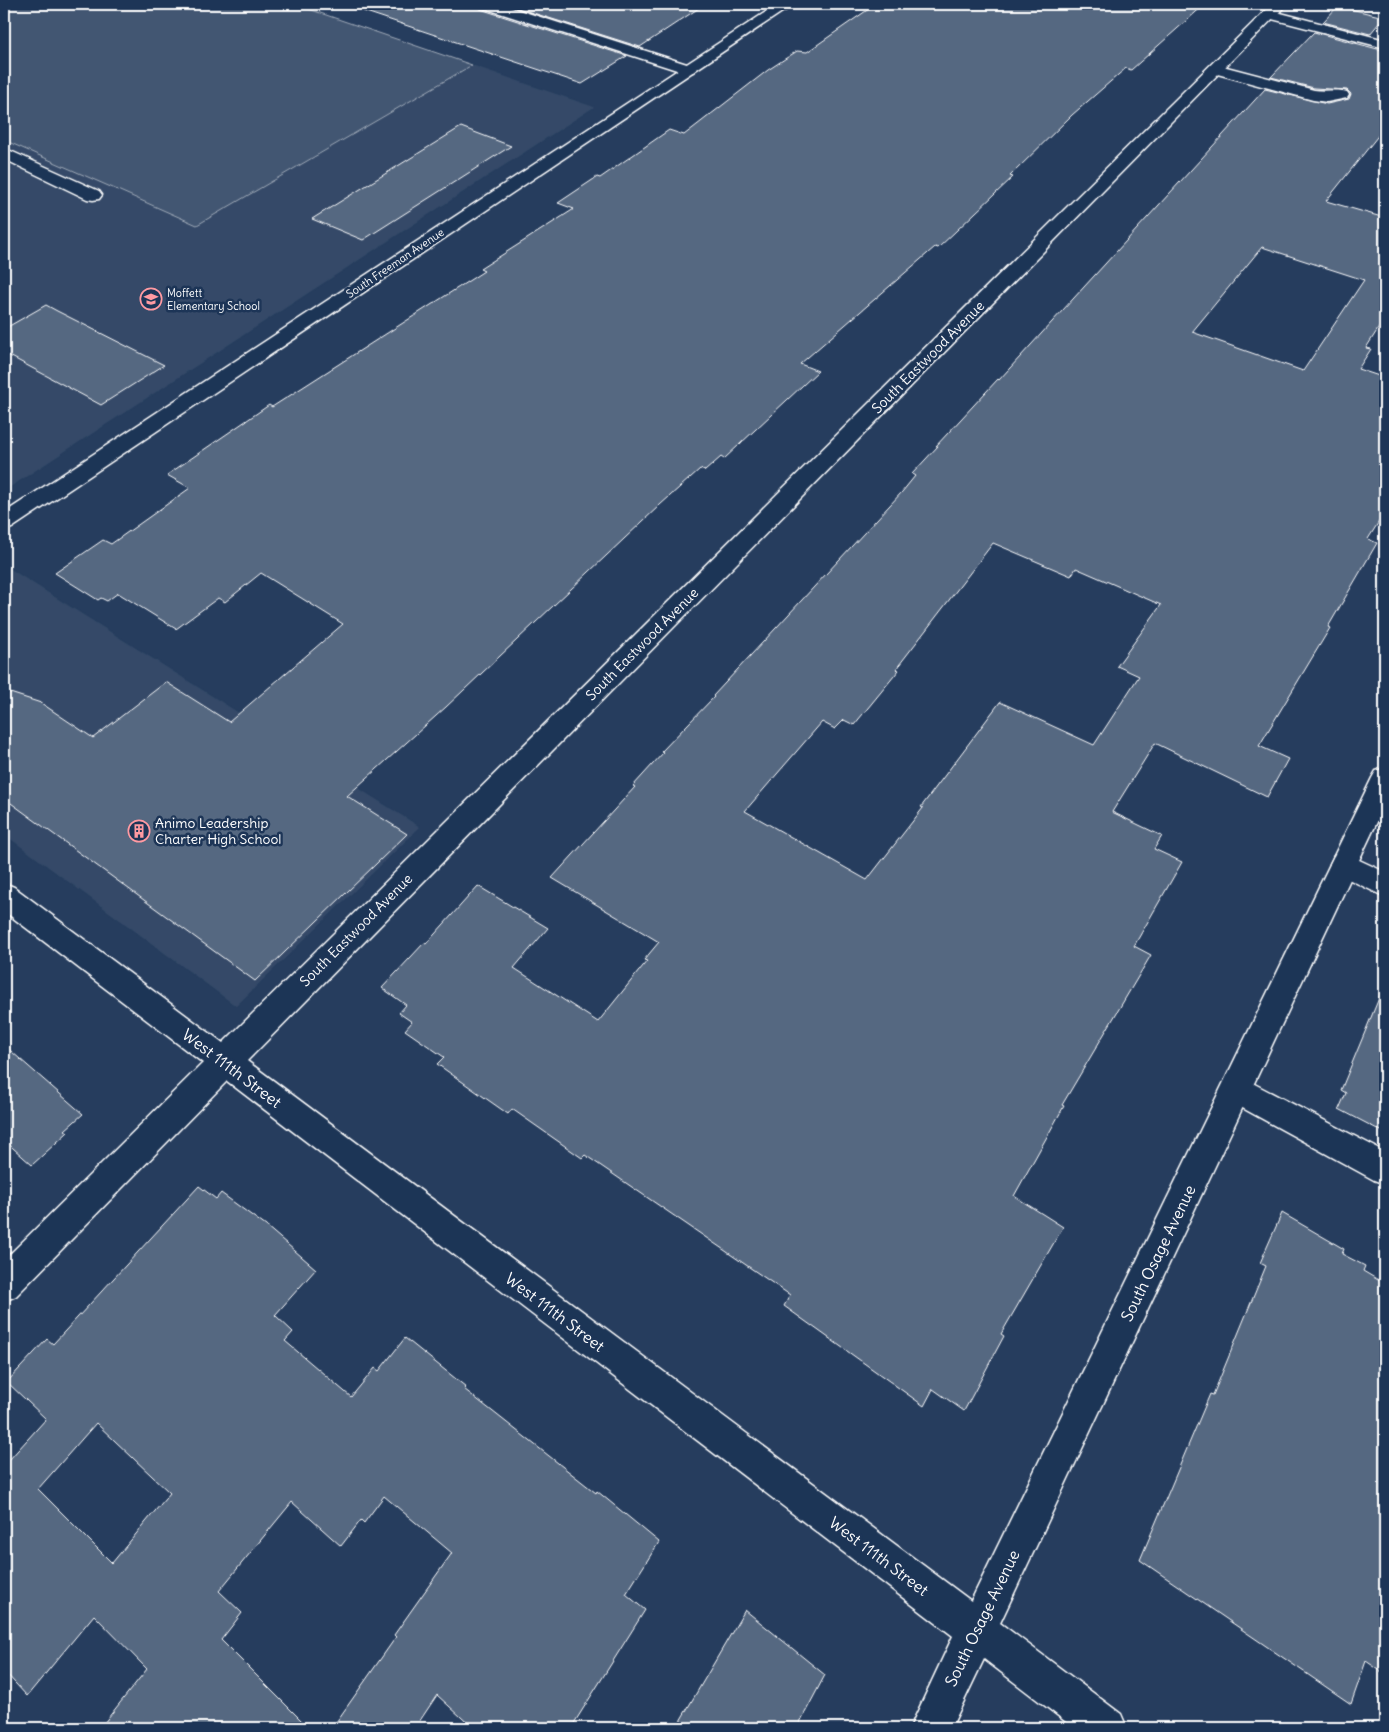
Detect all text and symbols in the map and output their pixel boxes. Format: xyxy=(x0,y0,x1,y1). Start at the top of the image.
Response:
street label: South Freeman Avenue xyxy=(343,225,447,301)
place label: Moffett Elementary School xyxy=(167,286,260,313)
school or university icon: Moffett Elementary School xyxy=(139,287,163,311)
street label: South Eastwood Avenue xyxy=(868,297,988,417)
street label: South Eastwood Avenue xyxy=(582,584,702,704)
place label: Animo Leadership Charter High School xyxy=(155,814,281,848)
building icon: Animo Leadership Charter High School xyxy=(127,819,151,843)
street label: South Eastwood Avenue xyxy=(296,870,416,990)
street label: West 111th Street xyxy=(178,1024,286,1112)
street label: South Osage Avenue xyxy=(1116,1181,1200,1325)
street label: West 111th Street xyxy=(501,1268,609,1356)
street label: West 111th Street xyxy=(825,1512,933,1600)
street label: South Osage Avenue xyxy=(940,1546,1024,1690)

